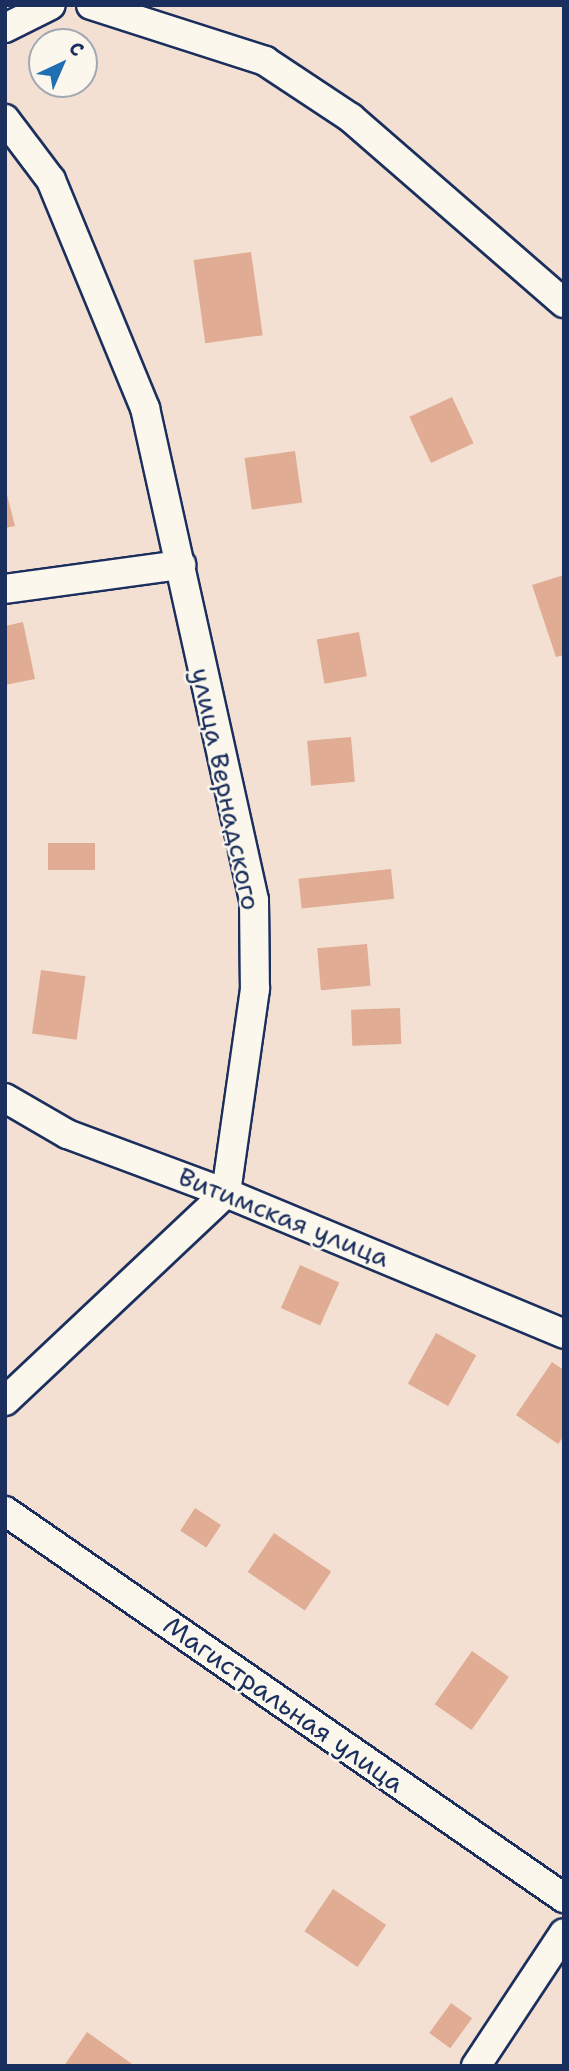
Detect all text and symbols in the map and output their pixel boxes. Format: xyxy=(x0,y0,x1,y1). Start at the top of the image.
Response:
north arrow xyxy=(28,28,98,98)
text: С xyxy=(64,36,89,62)
street label: улица Вернадского xyxy=(185,665,267,913)
street label: Витимская улица xyxy=(174,1160,394,1274)
street label: Магистральная улица xyxy=(158,1609,410,1799)

